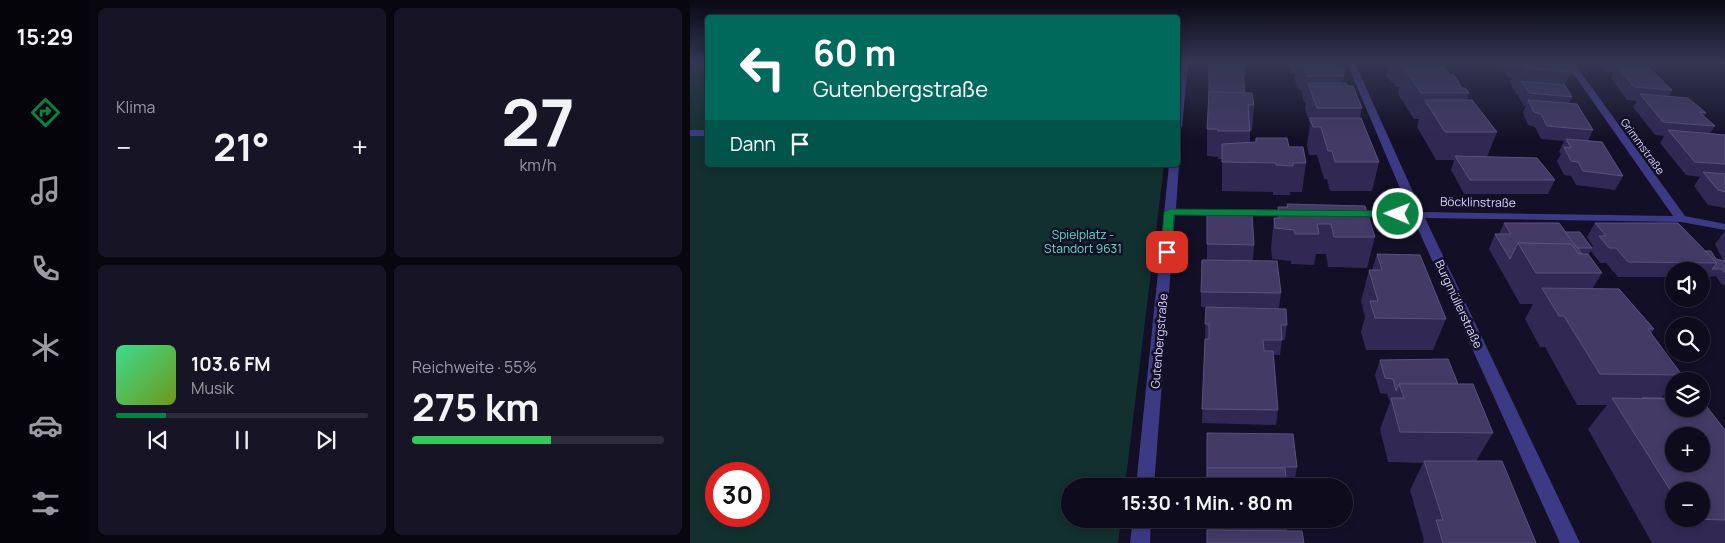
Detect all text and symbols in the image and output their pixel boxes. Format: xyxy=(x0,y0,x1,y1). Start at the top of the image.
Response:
text: 15:29 xyxy=(17,22,73,52)
text: 60 m xyxy=(813,29,896,77)
icon: left xyxy=(730,35,795,100)
text: Gutenbergstraße xyxy=(813,74,988,104)
text: 27 xyxy=(501,77,575,166)
icon: directions xyxy=(28,95,63,130)
text: Klima xyxy=(116,96,155,118)
street label: Grimmstraße xyxy=(1618,115,1669,178)
text: 21° xyxy=(213,120,270,172)
text: − xyxy=(116,128,131,166)
text: + xyxy=(352,128,368,166)
icon: arrive xyxy=(786,130,814,158)
text: Dann xyxy=(730,131,776,157)
text: km/h xyxy=(519,154,557,176)
icon: music xyxy=(28,173,63,208)
position arrow xyxy=(1371,187,1423,239)
street label: Böcklinstraße xyxy=(1440,193,1516,211)
park label: Spielplatz - Standort 9631 xyxy=(1044,226,1122,257)
pin xyxy=(1146,231,1188,273)
icon: arrive xyxy=(1153,238,1181,266)
icon: phone xyxy=(28,251,63,286)
street label: Burgmüllerstraße xyxy=(1431,257,1487,351)
map controls xyxy=(1665,262,1710,527)
button: sound xyxy=(1665,262,1710,307)
street label: Gutenbergstraße xyxy=(1146,293,1172,389)
button: search xyxy=(1665,317,1710,362)
icon: climate xyxy=(28,330,63,365)
text: 103.6 FM xyxy=(191,351,270,377)
text: Reichweite · 55% xyxy=(412,356,537,378)
button: layers xyxy=(1665,372,1710,417)
text: Musik xyxy=(191,377,234,399)
text: 275 km xyxy=(412,380,539,432)
icon: car xyxy=(28,408,63,443)
icon: previous xyxy=(144,426,172,454)
icon: pause xyxy=(228,426,256,454)
icon: next xyxy=(312,426,340,454)
button: + xyxy=(1665,427,1710,472)
speed limit sign: 30 xyxy=(705,462,770,527)
button: − xyxy=(1665,482,1710,527)
icon: filters xyxy=(28,486,63,521)
text: 15:30 · 1 Min. · 80 m xyxy=(1121,490,1293,516)

